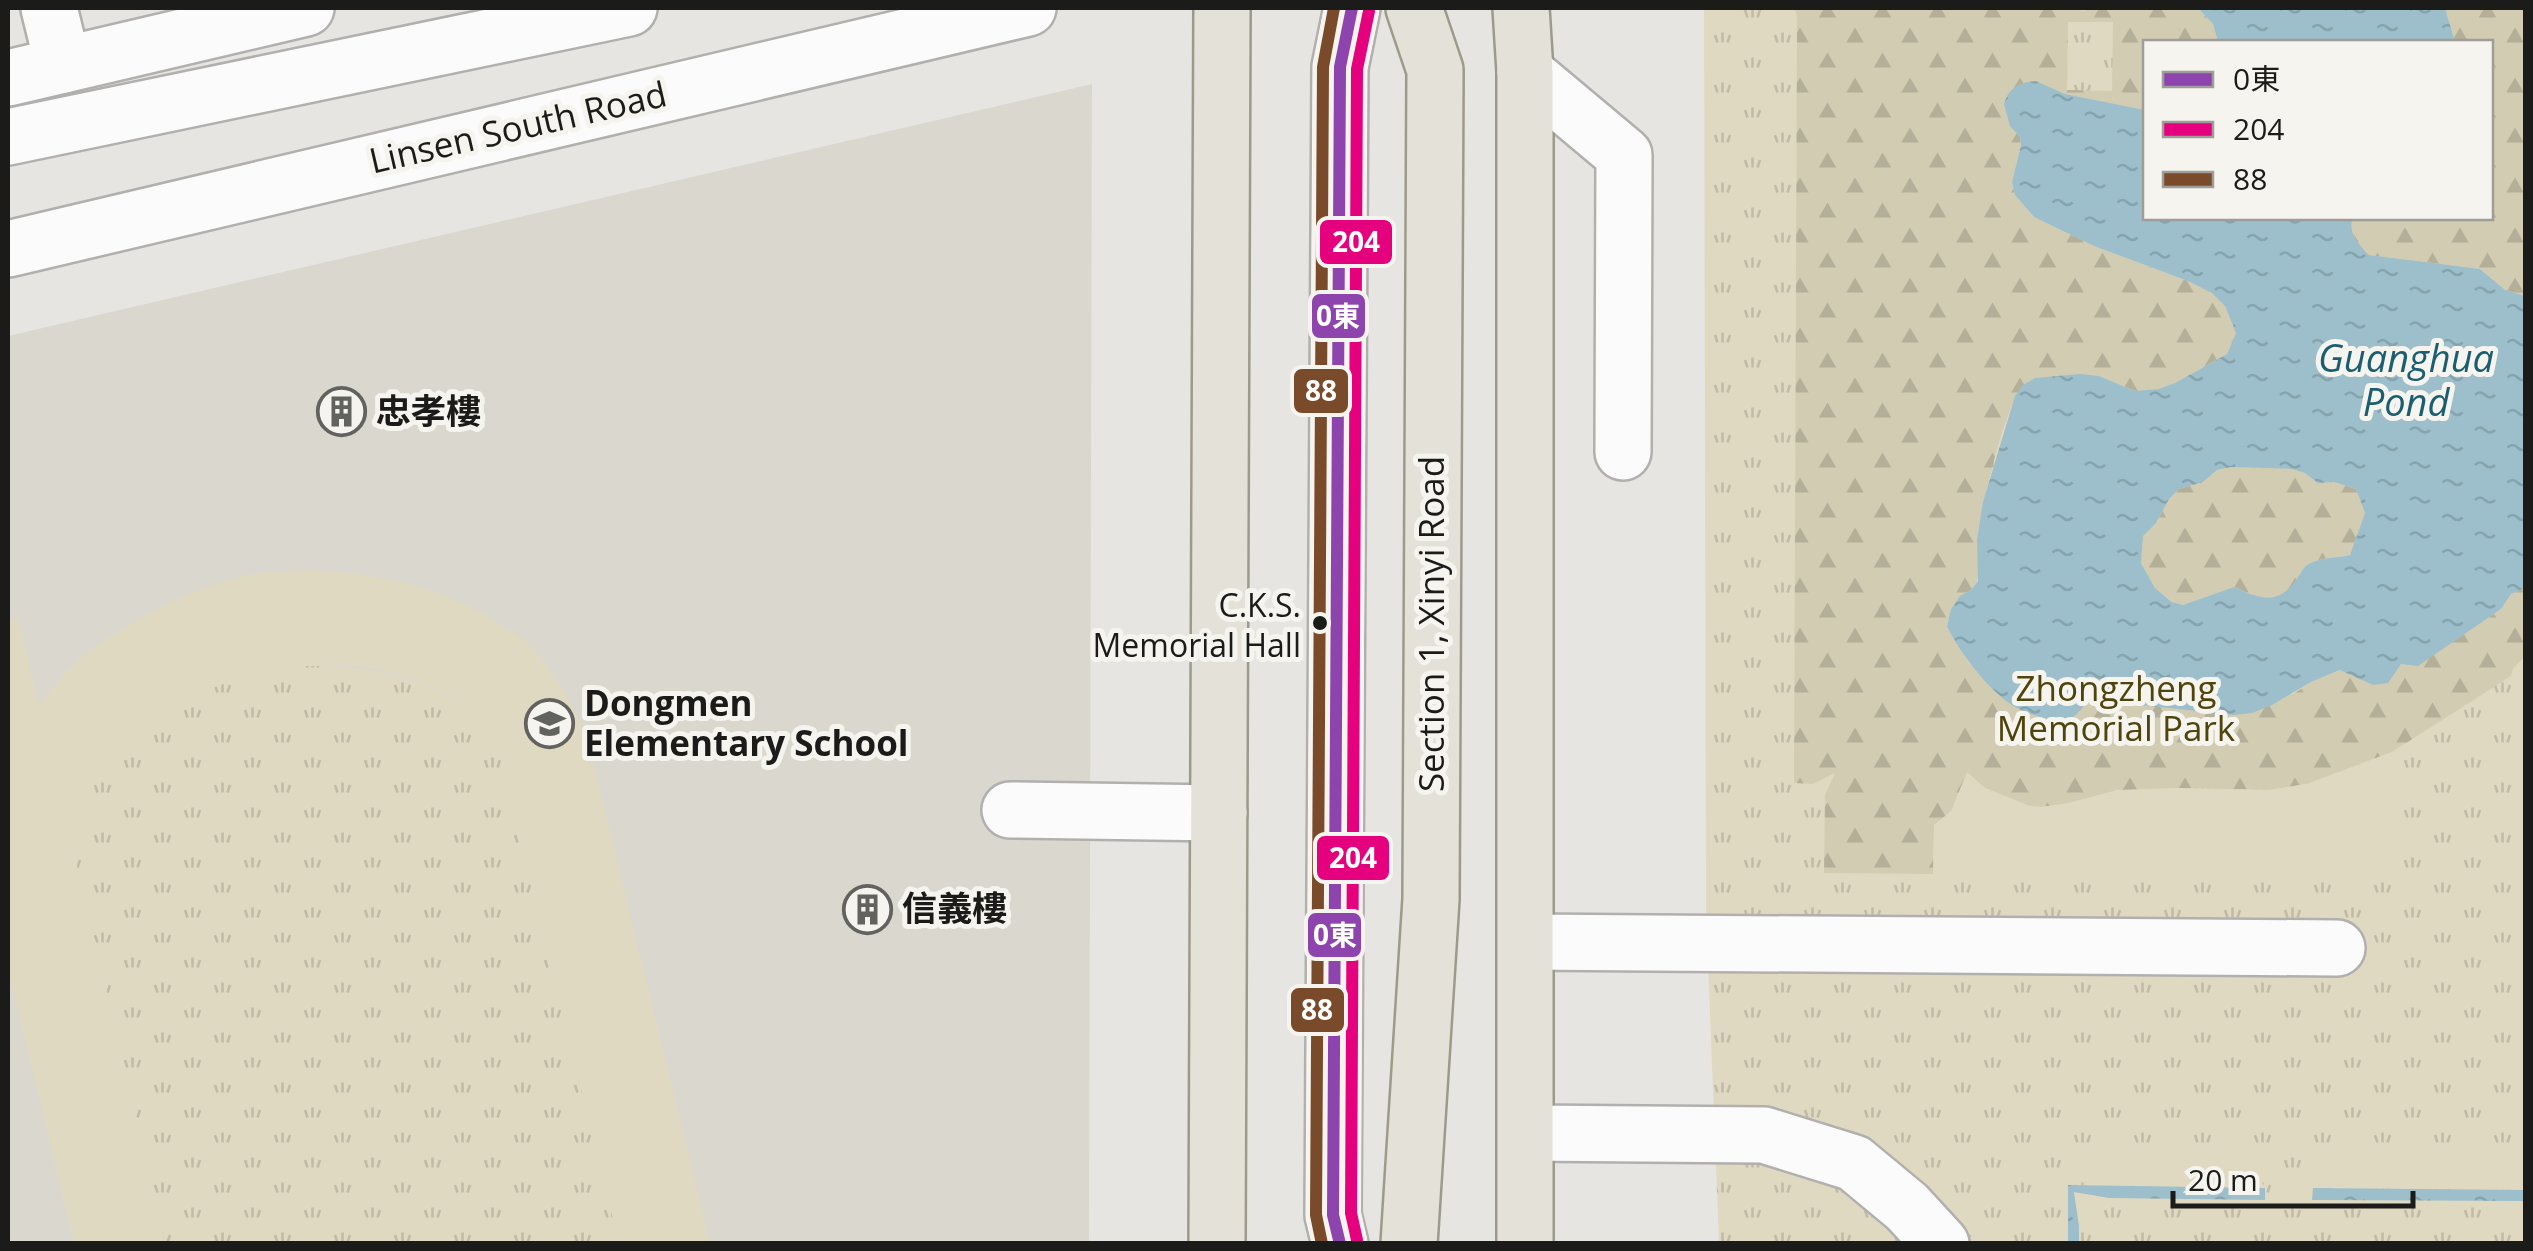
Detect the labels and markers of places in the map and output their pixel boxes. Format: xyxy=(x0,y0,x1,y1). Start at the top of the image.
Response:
building icon: 忠孝樓 xyxy=(315,386,367,438)
place label: 忠孝樓 xyxy=(376,387,481,434)
place label: C.K.S. Memorial Hall xyxy=(1093,583,1301,666)
marker: C.K.S. Memorial Hall xyxy=(1310,613,1330,633)
place label: Dongmen Elementary School xyxy=(584,679,909,766)
school or university icon: Dongmen Elementary School xyxy=(523,698,575,750)
building icon: 信義樓 xyxy=(841,883,893,935)
place label: 信義樓 xyxy=(902,884,1007,931)

